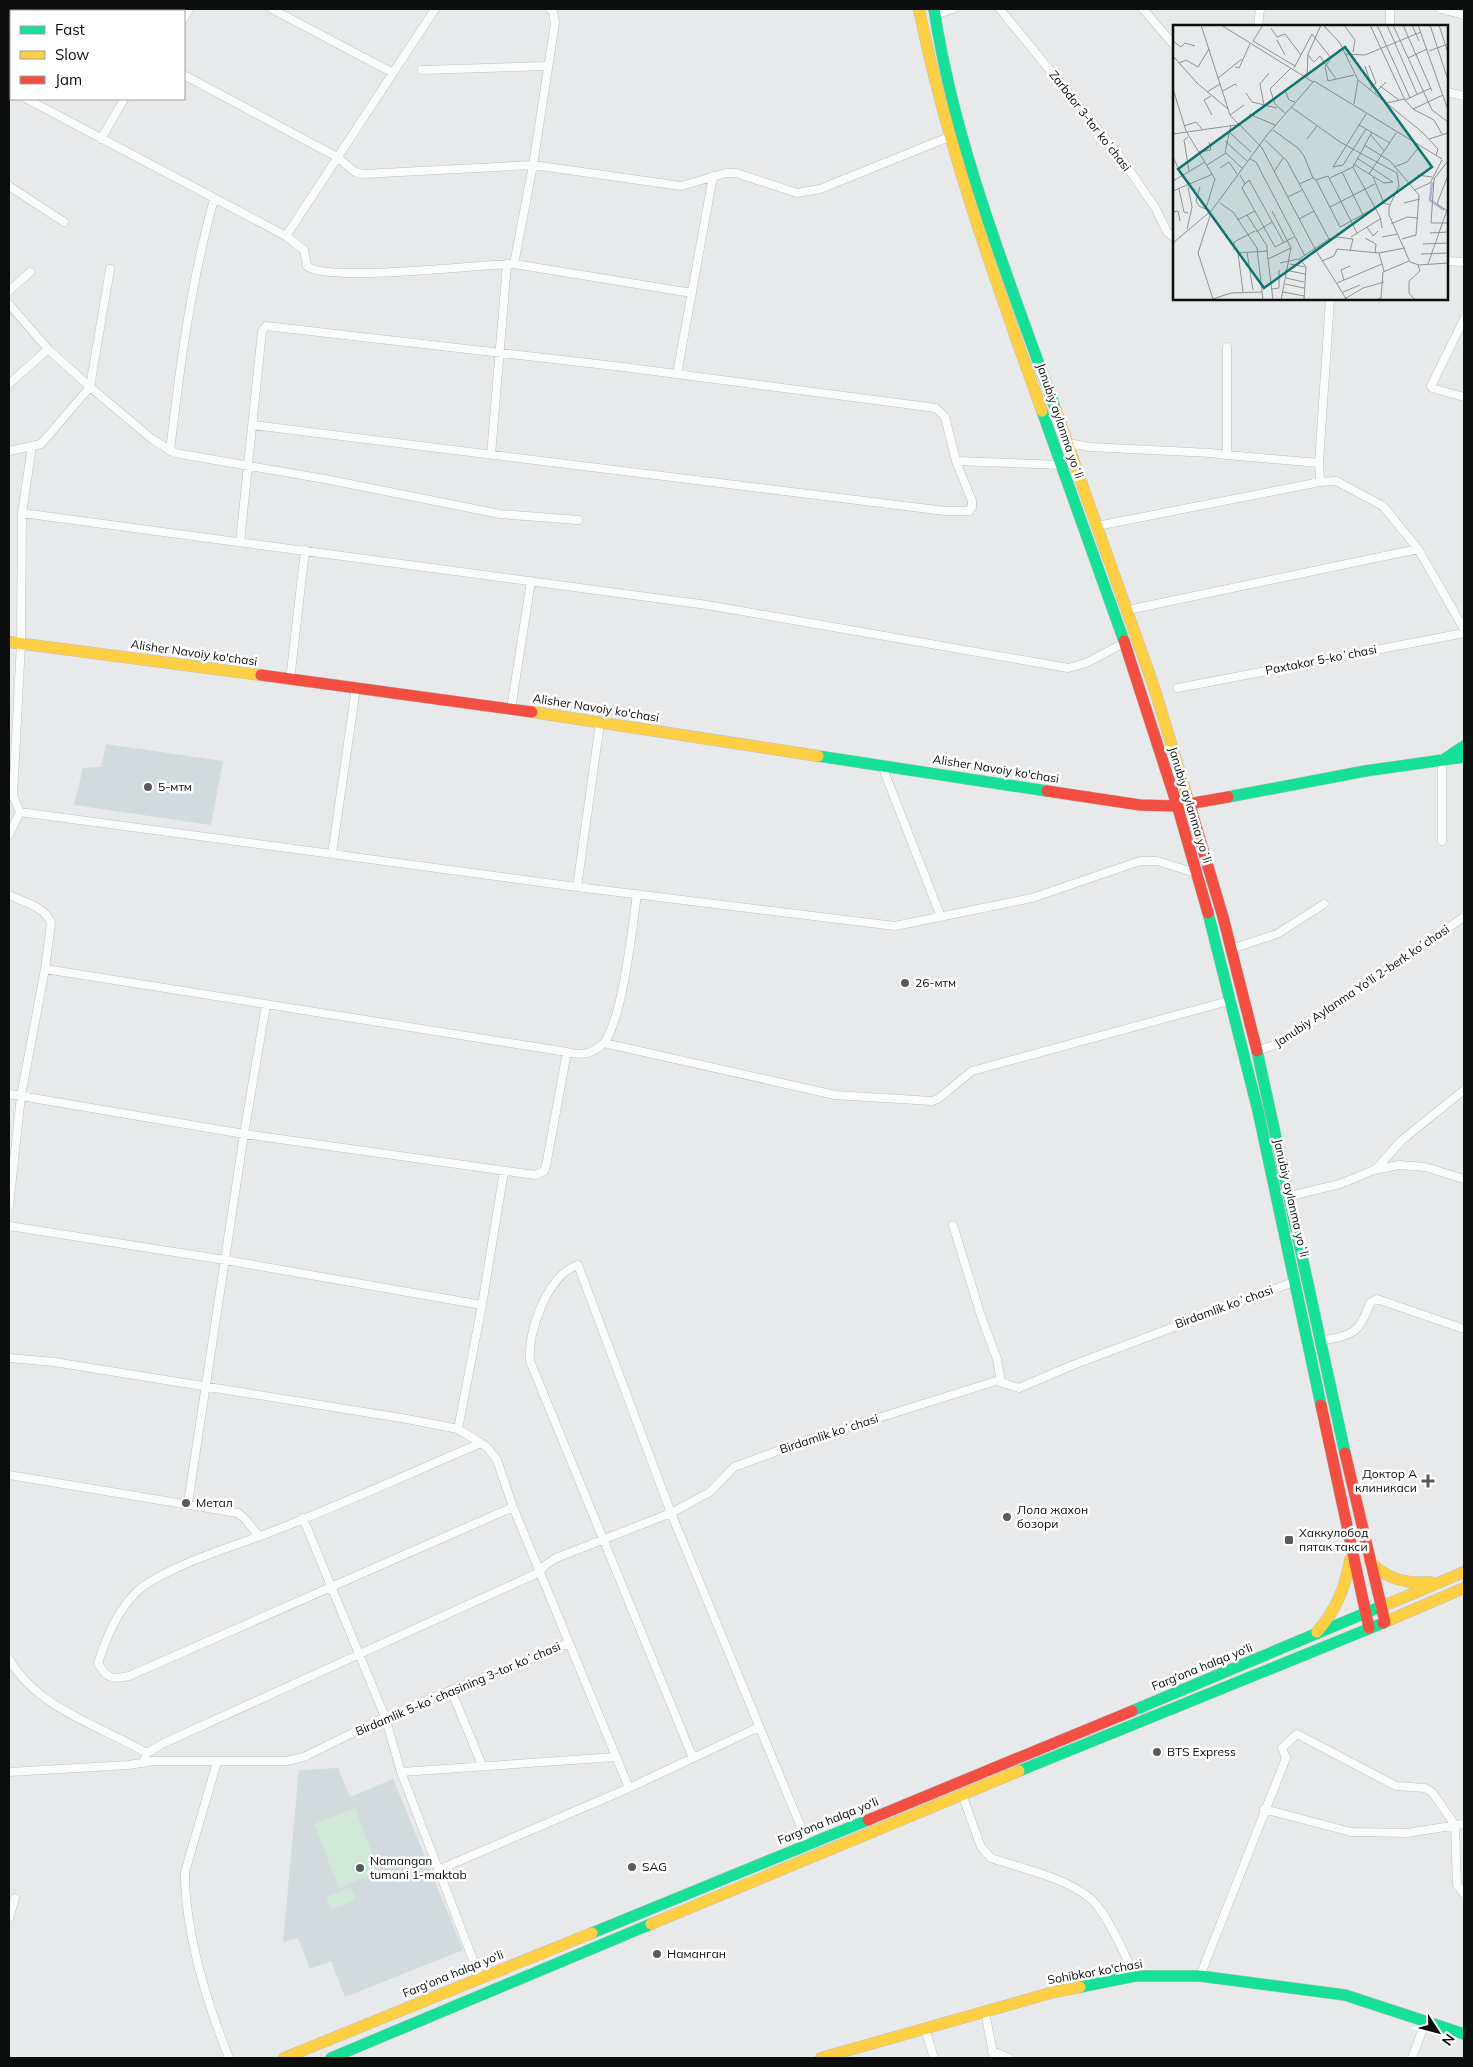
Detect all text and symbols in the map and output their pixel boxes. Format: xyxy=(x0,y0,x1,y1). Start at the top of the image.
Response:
legend xyxy=(10,10,185,100)
text: Fast xyxy=(55,20,85,39)
inset map xyxy=(1173,25,1448,300)
text: Slow xyxy=(55,45,89,64)
street label: Zarbdor 3-tor koʼchasi xyxy=(1046,67,1135,174)
text: Jam xyxy=(55,70,82,89)
street label: Janubiy aylanma yoʻli xyxy=(1034,361,1087,481)
street label: Alisher Navoiy ko'chasi xyxy=(130,636,258,669)
street label: Paxtakor 5-koʻchasi xyxy=(1264,641,1378,678)
street label: Alisher Navoiy ko'chasi xyxy=(532,690,660,725)
street label: Janubiy aylanma yoʻli xyxy=(1166,745,1215,865)
street label: Alisher Navoiy ko'chasi xyxy=(932,751,1060,786)
place label: 5-мтм xyxy=(158,779,192,794)
marker: 5-мтм xyxy=(142,781,154,793)
street label: Janubiy Аylanma Yo'li 2-berk koʼchasi xyxy=(1271,921,1452,1050)
place label: 26-мтм xyxy=(915,975,956,990)
marker: 26-мтм xyxy=(899,977,911,989)
street label: Janubiy aylanma yoʻli xyxy=(1271,1137,1312,1259)
street label: Birdamlik koʻchasi xyxy=(1173,1282,1275,1331)
street label: Birdamlik koʻchasi xyxy=(777,1410,880,1457)
place label: Доктор А клиникаси xyxy=(1355,1466,1417,1495)
marker: Доктор А клиникаси xyxy=(1421,1474,1435,1488)
place label: Метал xyxy=(196,1495,233,1510)
marker: Метал xyxy=(180,1497,192,1509)
place label: Лола жахон бозори xyxy=(1017,1502,1088,1531)
marker: Лола жахон бозори xyxy=(1001,1511,1013,1523)
place label: Хаккулобод пятак такси xyxy=(1299,1525,1368,1554)
marker: Хаккулобод пятак такси xyxy=(1283,1534,1295,1546)
street label: Birdamlik 5-koʻchasining 3-tor koʻchasi xyxy=(353,1638,563,1739)
street label: Farg‘ona halqa yo‘li xyxy=(1149,1639,1255,1694)
place label: BTS Express xyxy=(1167,1744,1236,1759)
marker: BTS Express xyxy=(1151,1746,1163,1758)
street label: Farg‘ona halqa yo‘li xyxy=(775,1793,881,1848)
place label: Namangan tumani 1-maktab xyxy=(370,1853,467,1882)
place label: SAG xyxy=(642,1859,667,1874)
marker: SAG xyxy=(626,1861,638,1873)
marker: Namangan tumani 1-maktab xyxy=(354,1862,366,1874)
street label: Farg‘ona halqa yo‘li xyxy=(400,1946,506,2001)
place label: Наманган xyxy=(667,1946,726,1961)
marker: Наманган xyxy=(651,1948,663,1960)
street label: Sohibkor ko'chasi xyxy=(1046,1956,1144,1987)
north arrow xyxy=(1413,2007,1463,2057)
text: N xyxy=(1438,2030,1459,2049)

